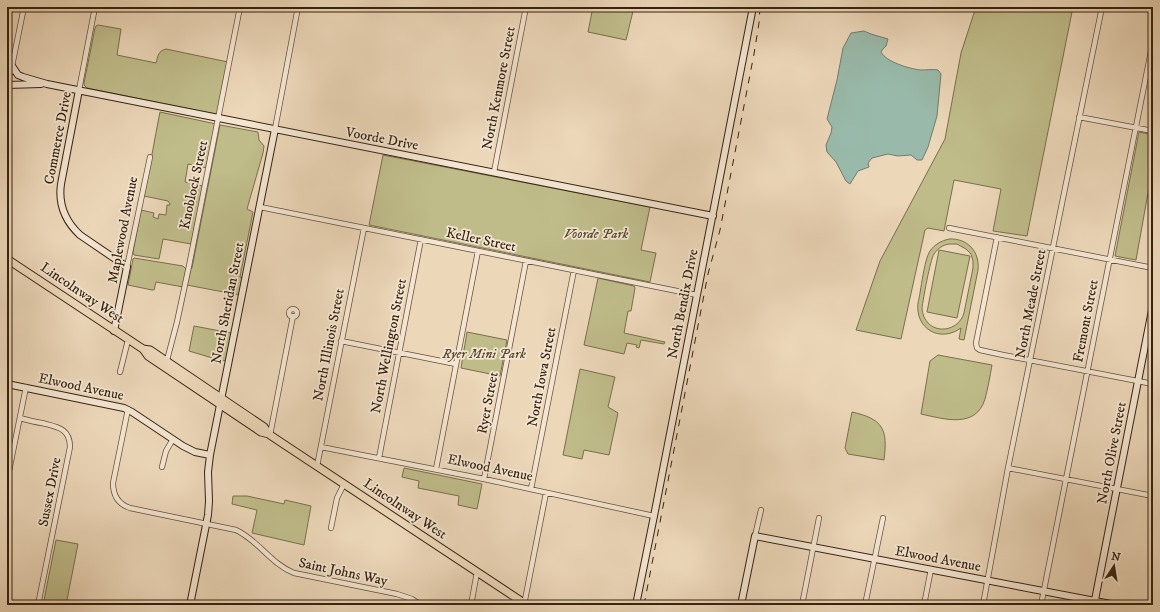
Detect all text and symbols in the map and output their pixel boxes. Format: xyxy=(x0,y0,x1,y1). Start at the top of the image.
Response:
street label: North Kenmore Street xyxy=(478,24,520,151)
street label: Commerce Drive xyxy=(40,90,76,186)
street label: Voorde Drive xyxy=(343,123,420,155)
street label: Knoblock Street xyxy=(176,138,212,231)
street label: Maplewood Avenue xyxy=(104,175,142,285)
street label: Keller Street xyxy=(444,224,518,256)
park label: Voorde Park xyxy=(564,225,628,243)
street label: North Sheridan Street xyxy=(207,240,249,365)
street label: North Bendix Drive xyxy=(664,247,703,360)
street label: North Meade Street xyxy=(1012,247,1051,360)
street label: Lincolnway West xyxy=(37,258,128,328)
street label: North Wellington Street xyxy=(367,277,411,415)
street label: Fremont Street xyxy=(1069,278,1103,364)
street label: North Illinois Street xyxy=(309,287,349,403)
street label: North Iowa Street xyxy=(523,325,561,428)
park label: Ryer Mini Park xyxy=(441,345,526,363)
street label: Elwood Avenue xyxy=(37,369,126,405)
street label: Ryer Street xyxy=(473,370,503,436)
street label: North Olive Street xyxy=(1093,400,1131,506)
street label: Elwood Avenue xyxy=(446,450,535,486)
street label: Sussex Drive xyxy=(34,456,66,528)
street label: Lincolnway West xyxy=(360,474,451,544)
street label: Elwood Avenue xyxy=(894,542,983,576)
north arrow xyxy=(1094,546,1134,586)
text: N xyxy=(1110,549,1122,565)
street label: Saint Johns Way xyxy=(297,554,389,590)

